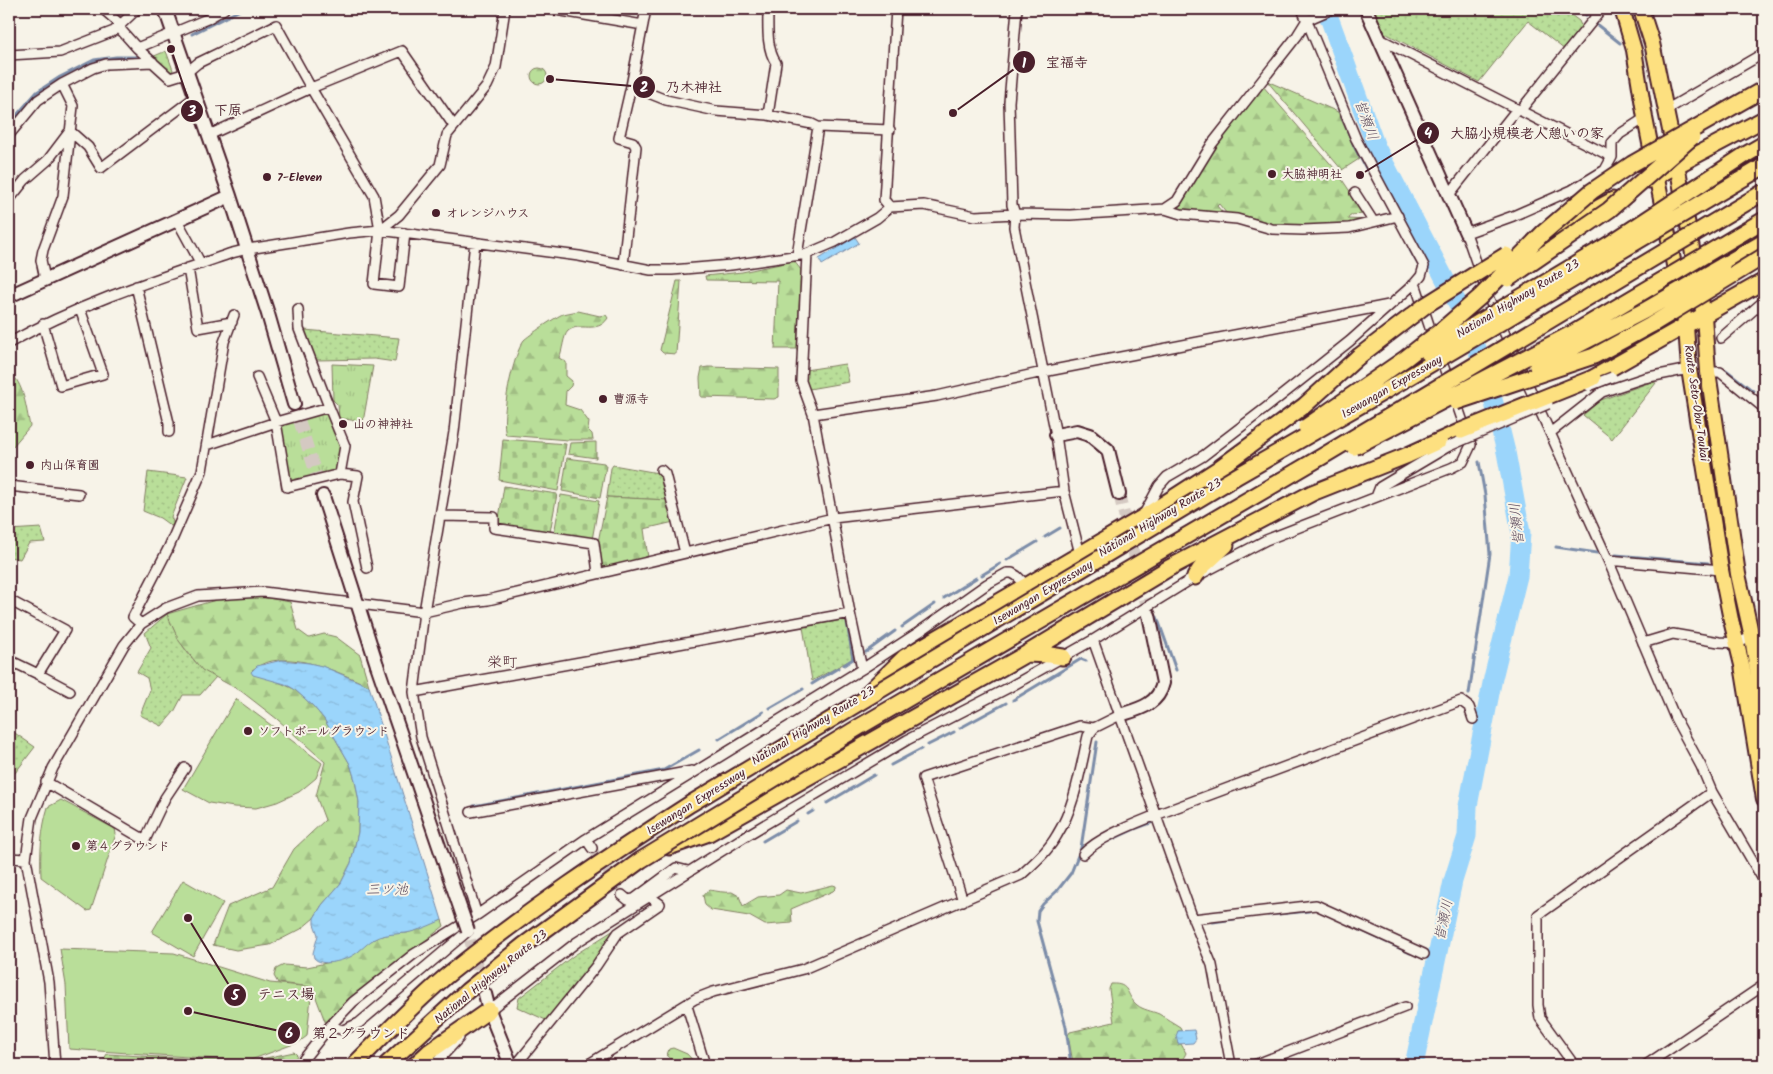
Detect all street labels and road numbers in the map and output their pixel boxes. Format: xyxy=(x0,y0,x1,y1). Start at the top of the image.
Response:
street label: National Highway Route 23 xyxy=(1453,255,1583,343)
street label: Route Seto-Obu-Toukai xyxy=(1678,344,1714,463)
street label: Isewangan Expressway xyxy=(1338,350,1446,424)
street label: National Highway Route 23 xyxy=(1095,474,1225,562)
street label: Isewangan Expressway xyxy=(989,555,1097,630)
street label: National Highway Route 23 xyxy=(748,682,878,770)
street label: Isewangan Expressway xyxy=(643,764,750,840)
street label: National Highway Route 23 xyxy=(430,925,552,1029)

